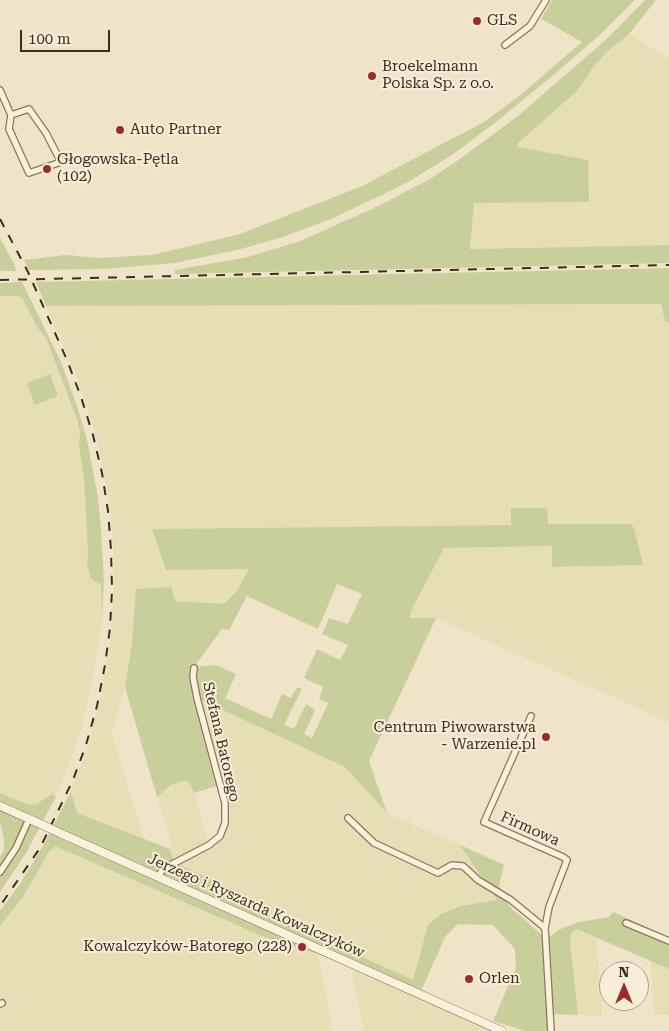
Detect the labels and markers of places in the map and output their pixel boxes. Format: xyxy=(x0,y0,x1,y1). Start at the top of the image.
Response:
place label: GLS xyxy=(487,12,517,30)
marker: GLS xyxy=(471,15,483,27)
place label: Broekelmann Polska Sp. z o.o. xyxy=(382,58,494,93)
marker: Broekelmann Polska Sp. z o.o. xyxy=(366,70,378,82)
place label: Auto Partner xyxy=(130,121,222,139)
marker: Auto Partner xyxy=(114,124,126,136)
place label: Głogowska-Pętla (102) xyxy=(57,151,179,186)
marker: Głogowska-Pętla (102) xyxy=(41,163,53,175)
place label: Centrum Piwowarstwa - Warzenie.pl xyxy=(374,719,536,754)
marker: Centrum Piwowarstwa - Warzenie.pl xyxy=(540,731,552,743)
place label: Kowalczyków-Batorego (228) xyxy=(83,938,292,956)
marker: Kowalczyków-Batorego (228) xyxy=(296,941,308,953)
place label: Orlen xyxy=(479,970,520,988)
marker: Orlen xyxy=(463,973,475,985)

